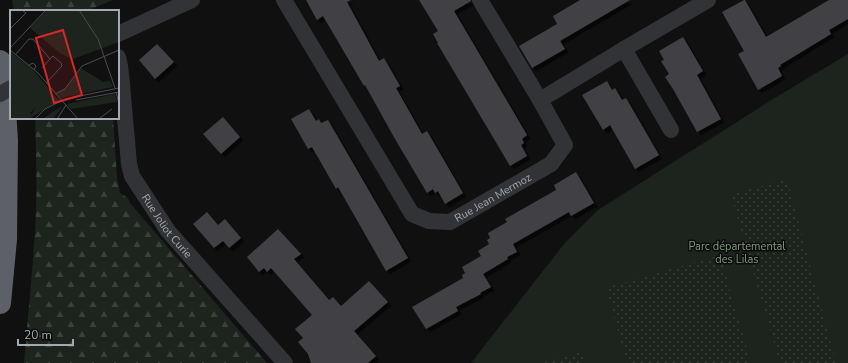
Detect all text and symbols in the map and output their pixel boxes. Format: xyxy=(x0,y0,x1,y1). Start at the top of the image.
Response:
inset map xyxy=(10,10,119,119)
street label: Rue Jean Mermoz xyxy=(452,169,534,225)
street label: Rue Joliot Curie xyxy=(138,191,196,261)
park label: Parc départemental des Lilas xyxy=(688,239,786,267)
scale bar xyxy=(18,321,73,347)
text: 20 m xyxy=(24,327,52,343)

